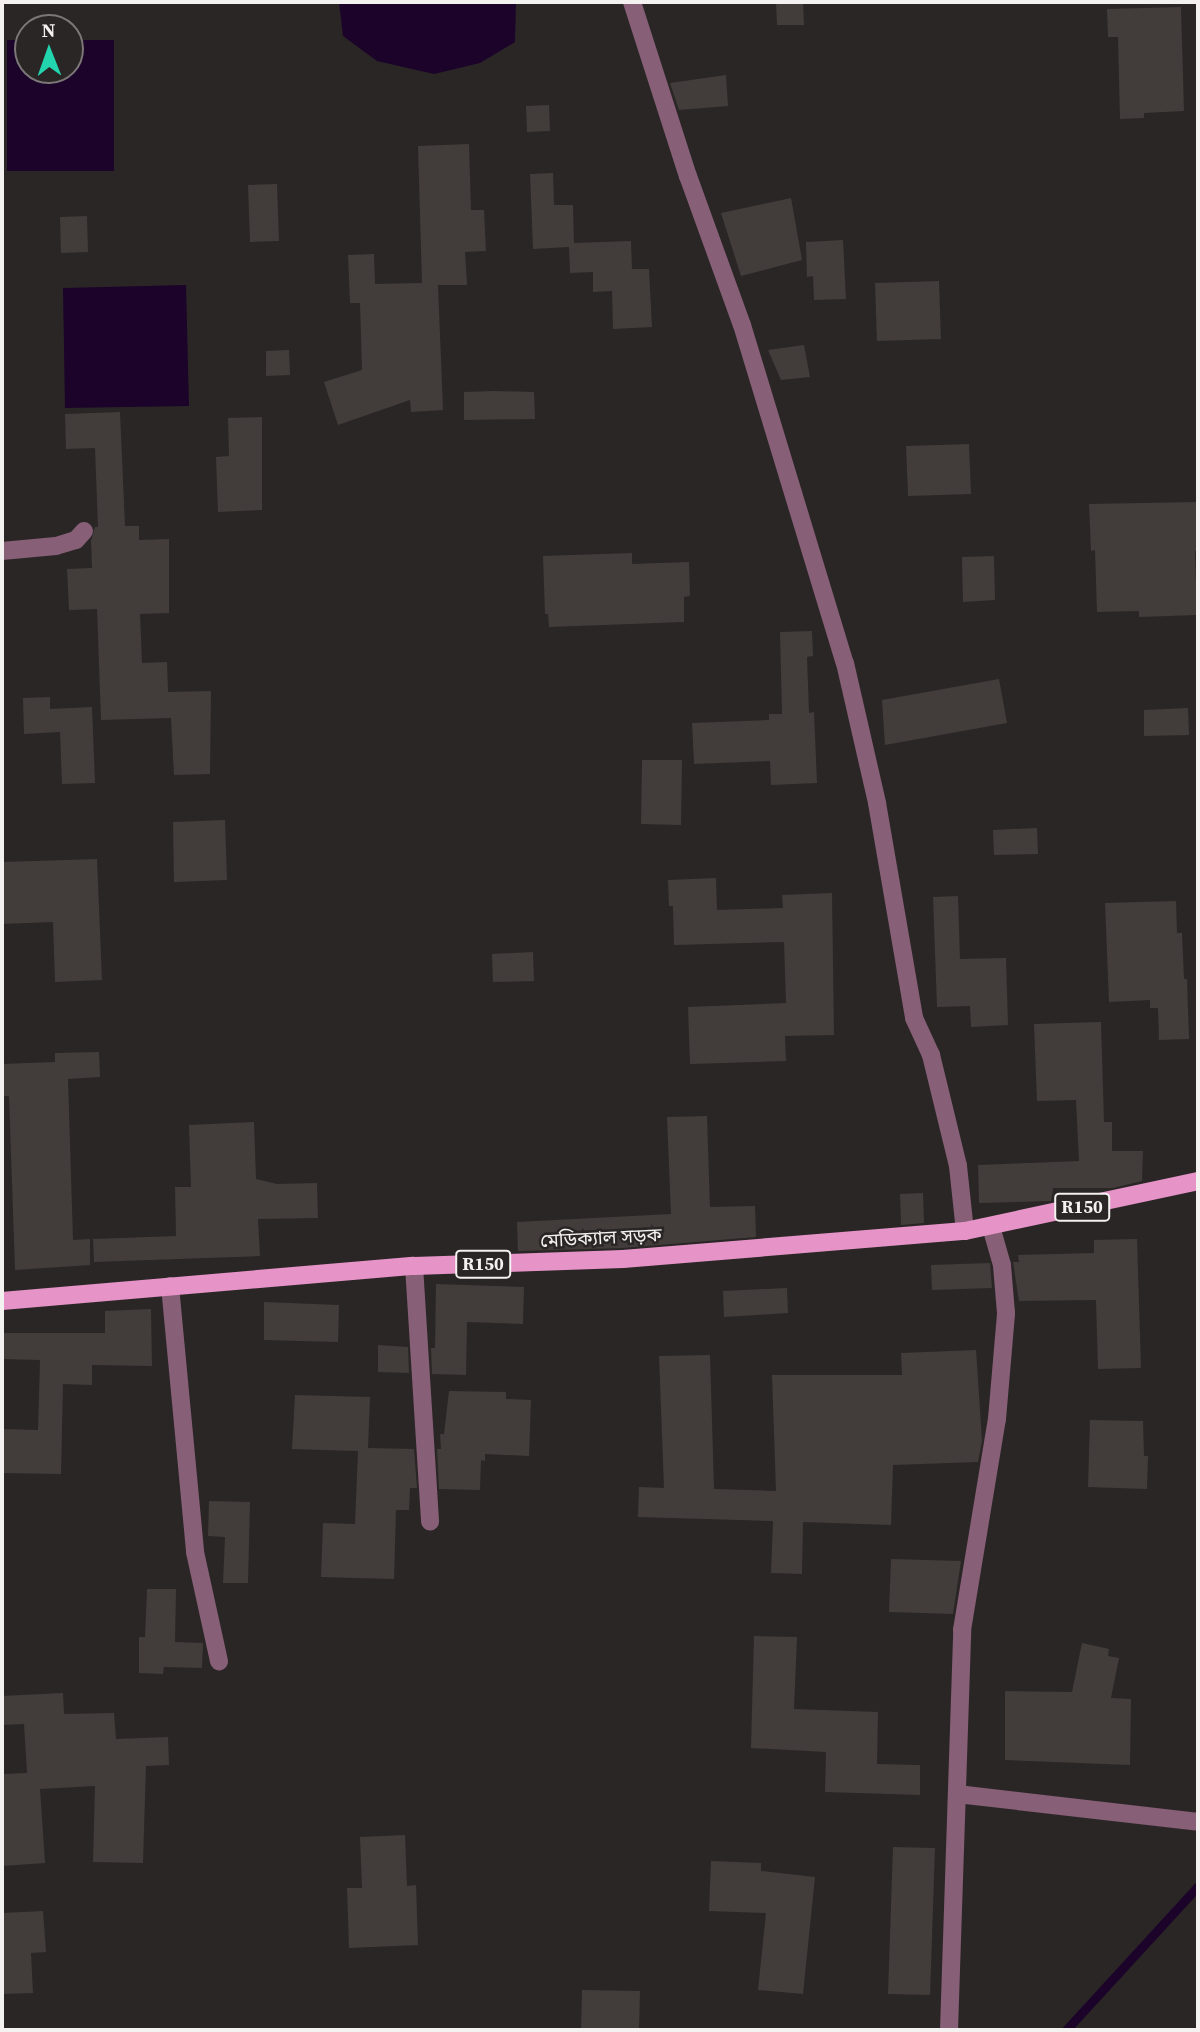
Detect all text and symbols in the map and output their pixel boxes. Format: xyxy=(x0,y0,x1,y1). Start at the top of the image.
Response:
north arrow xyxy=(14,14,84,84)
text: N xyxy=(42,17,56,43)
road number: R150 xyxy=(1054,1192,1110,1222)
street label: মেডিক্যাল সড়ক xyxy=(540,1223,662,1253)
road number: R150 xyxy=(455,1250,511,1279)

